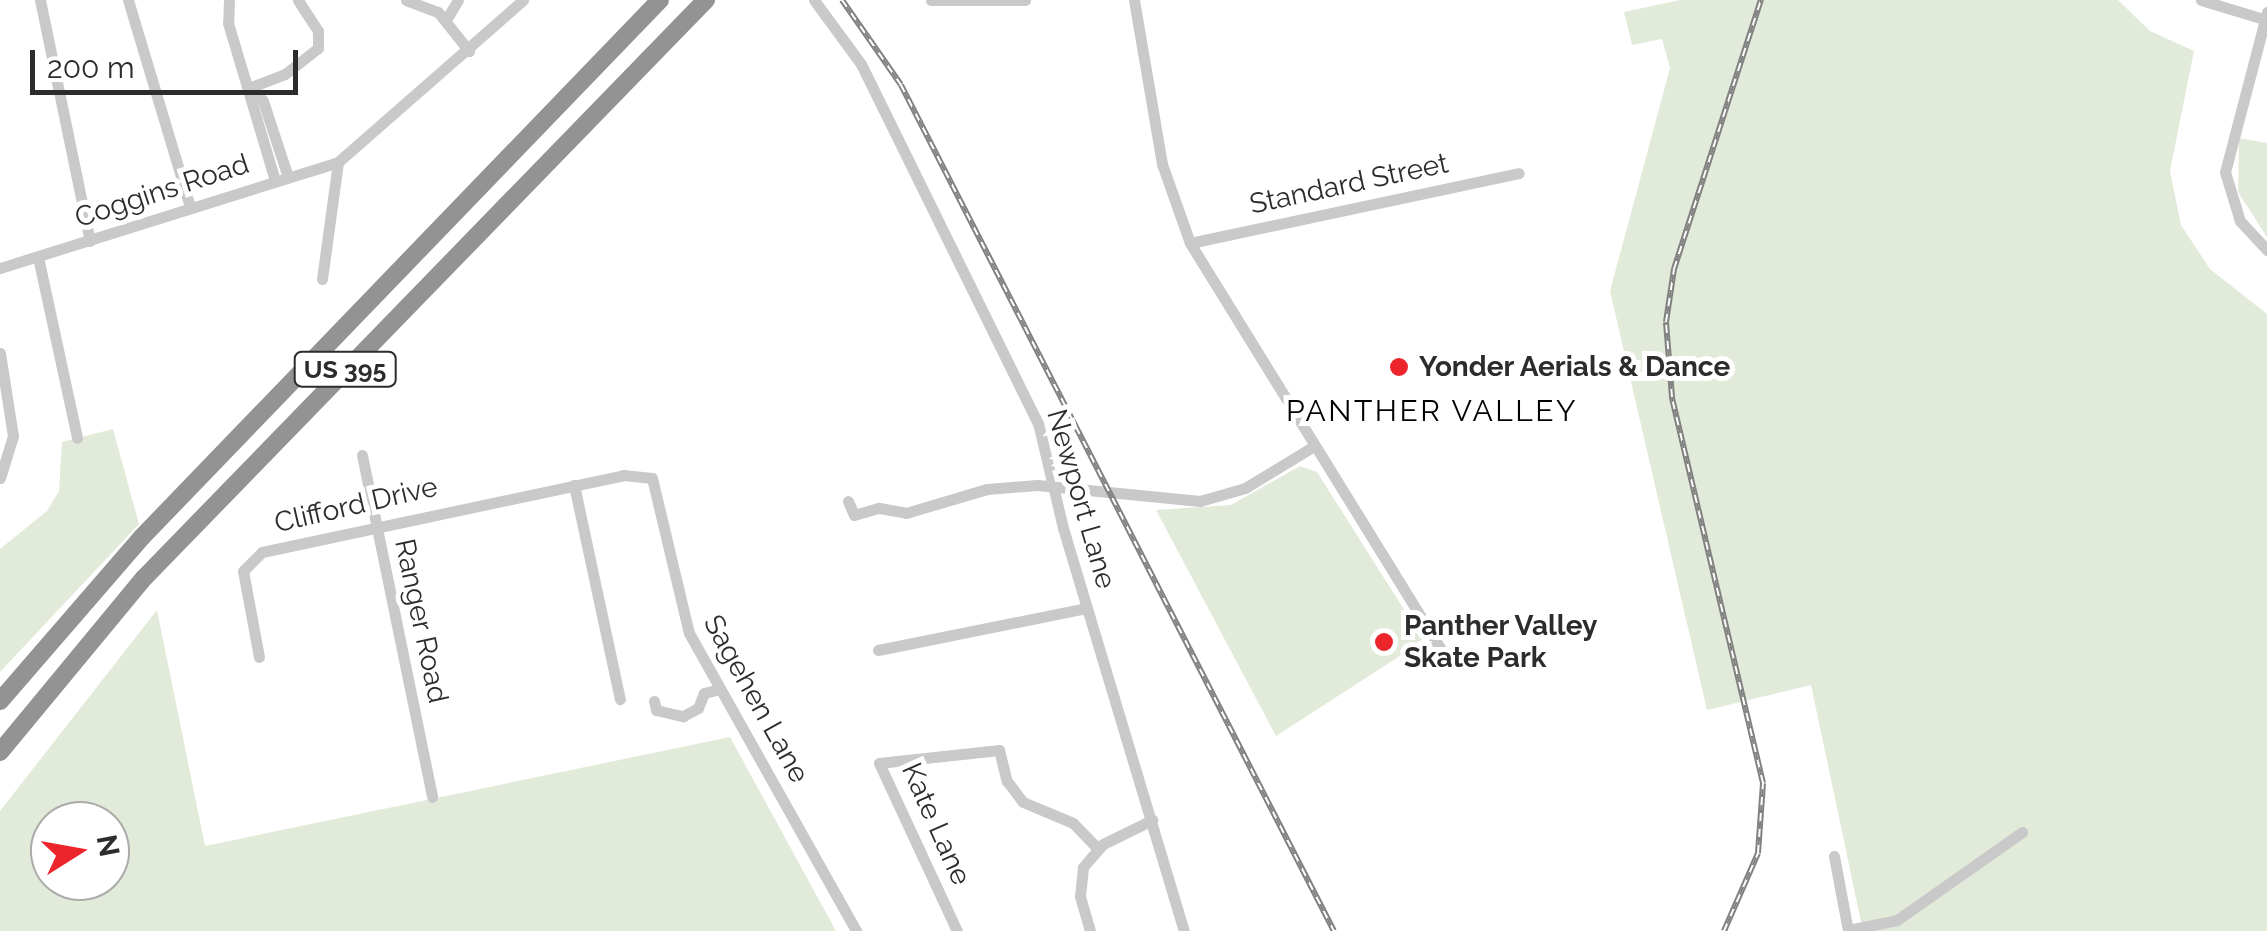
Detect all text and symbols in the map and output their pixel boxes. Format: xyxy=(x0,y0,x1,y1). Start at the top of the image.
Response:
scale bar xyxy=(35,30,302,92)
text: 200 m xyxy=(47,50,135,85)
street label: Coggins Road xyxy=(71,147,253,235)
street label: Standard Street xyxy=(1247,147,1451,221)
road number: US 395 xyxy=(292,349,398,389)
place label: Yonder Aerials & Dance xyxy=(1419,350,1732,384)
marker: Yonder Aerials & Dance xyxy=(1388,356,1410,378)
district label: PANTHER VALLEY xyxy=(1285,393,1579,429)
street label: Newport Lane xyxy=(1039,406,1123,592)
street label: Clifford Drive xyxy=(271,470,441,540)
street label: Ranger Road xyxy=(387,536,455,706)
street label: Sagehen Lane xyxy=(696,609,816,789)
place label: Panther Valley Skate Park xyxy=(1404,609,1599,675)
marker: Panther Valley Skate Park xyxy=(1373,631,1395,653)
street label: Kate Lane xyxy=(894,758,978,890)
north arrow xyxy=(30,801,130,901)
text: N xyxy=(90,832,126,859)

